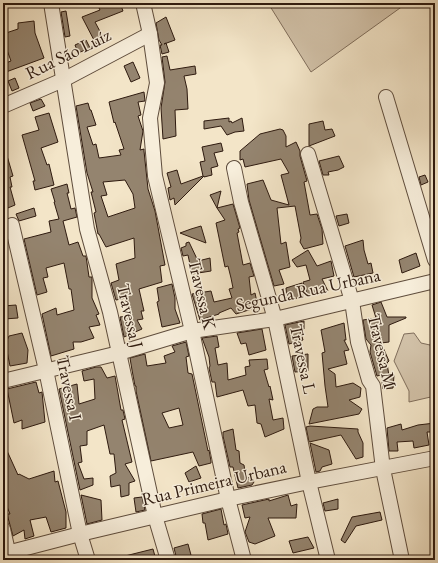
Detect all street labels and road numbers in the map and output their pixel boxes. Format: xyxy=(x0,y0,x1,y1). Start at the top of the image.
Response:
street label: Rua São Luíz xyxy=(21,23,115,84)
street label: Travessa K xyxy=(183,256,222,332)
street label: Segunda Rua Urbana xyxy=(233,263,383,316)
street label: Travessa J xyxy=(112,281,149,351)
street label: Travessa M xyxy=(363,311,402,391)
street label: Travessa L xyxy=(285,322,322,396)
street label: Travessa I xyxy=(51,353,88,423)
street label: Rua Primeira Urbana xyxy=(139,455,289,510)

